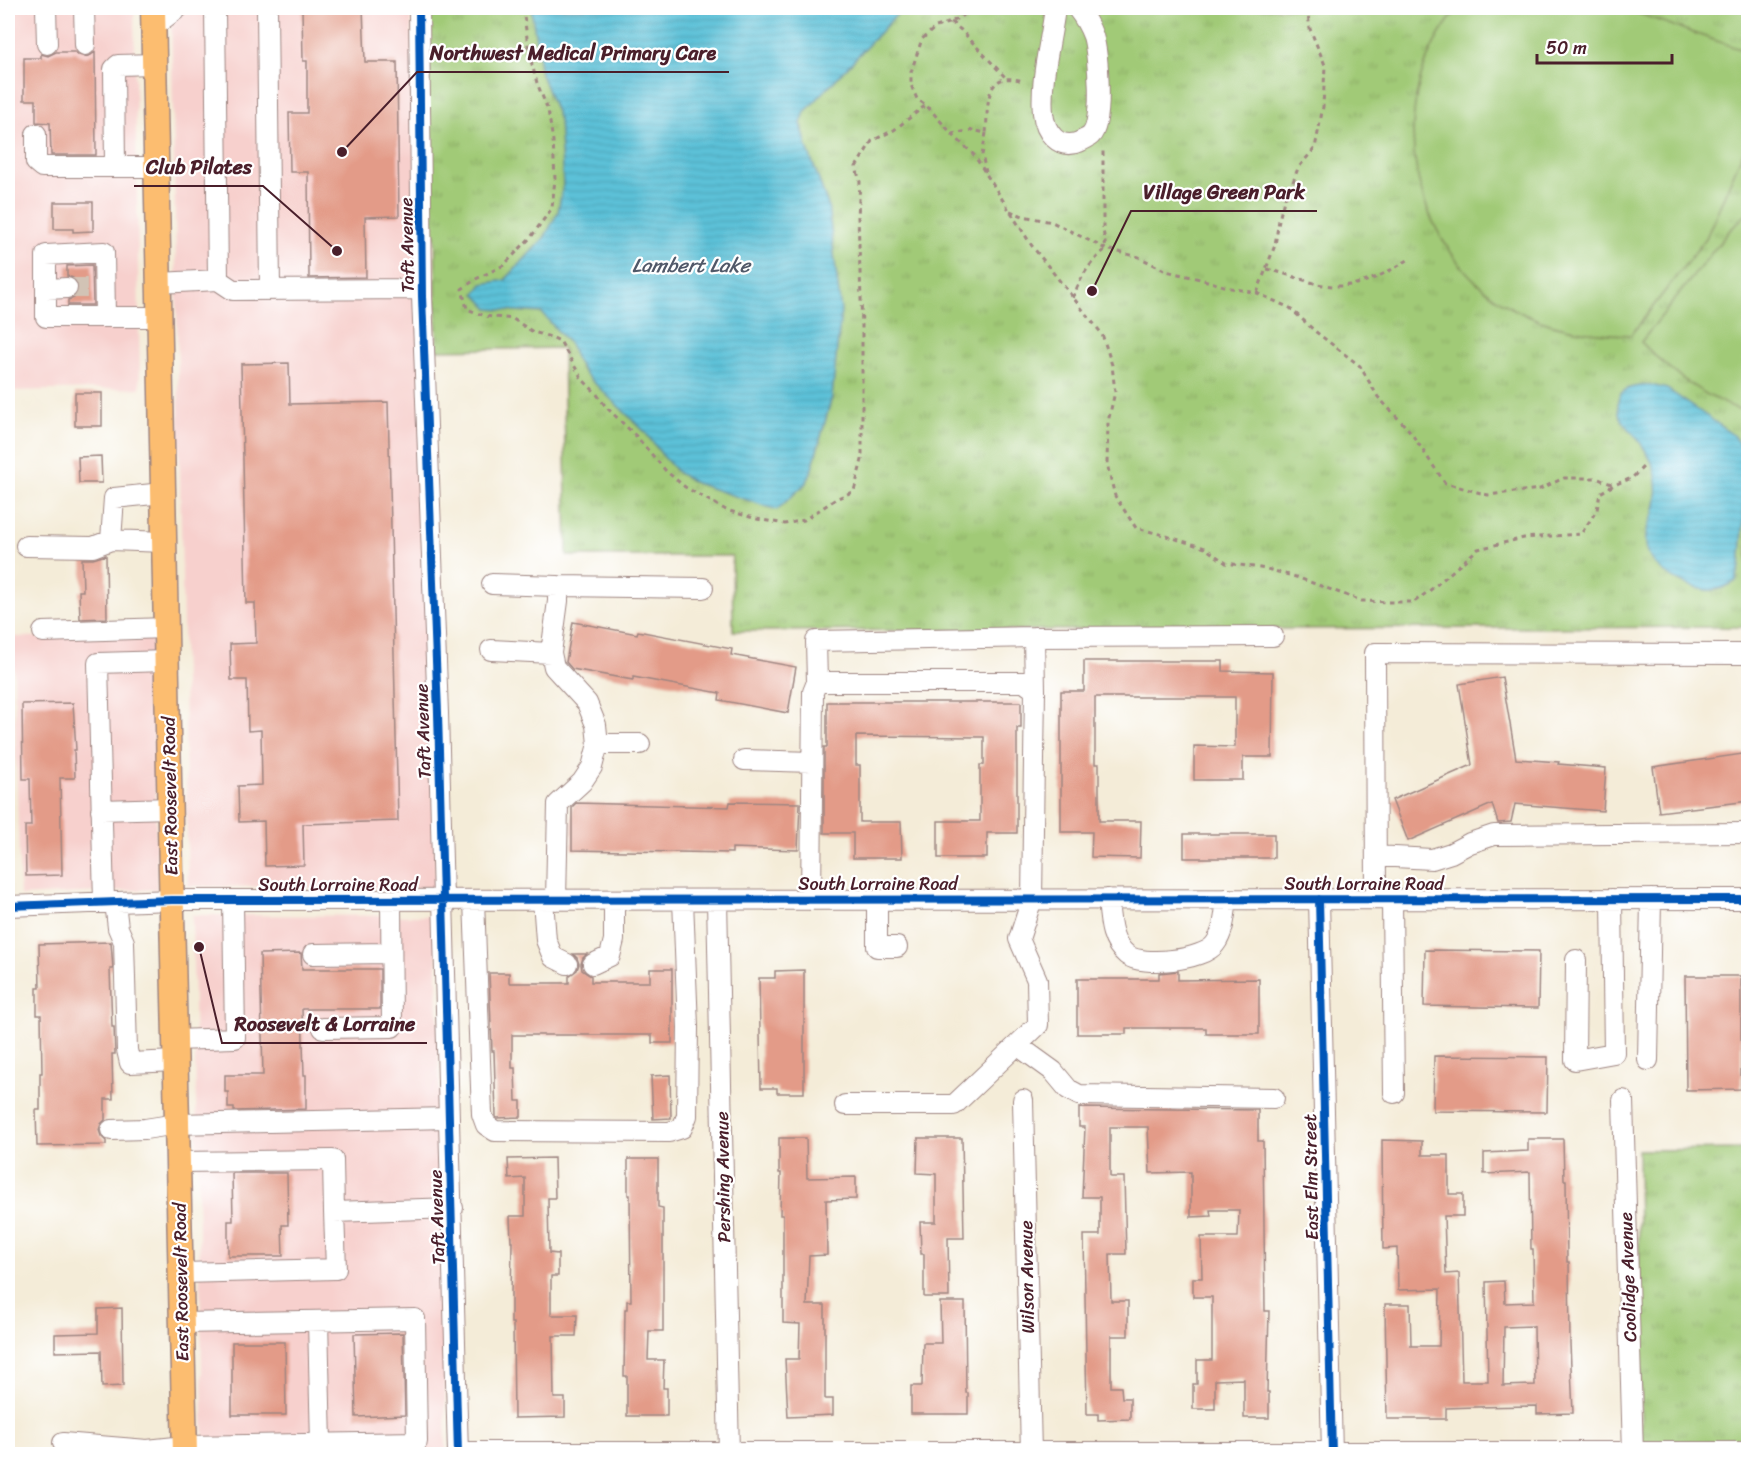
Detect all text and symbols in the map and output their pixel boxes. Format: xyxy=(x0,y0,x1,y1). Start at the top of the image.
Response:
scale bar xyxy=(1537,27,1672,65)
text: 50 m xyxy=(1546,32,1587,64)
callout: Northwest Medical Primary Care xyxy=(417,34,729,72)
text: Northwest Medical Primary Care xyxy=(429,36,717,71)
callout: Club Pilates xyxy=(134,148,263,186)
text: Club Pilates xyxy=(145,150,253,185)
callout: Village Green Park xyxy=(1131,173,1317,211)
text: Village Green Park xyxy=(1143,175,1306,210)
street label: Taft Avenue xyxy=(390,197,424,293)
water label: Lambert Lake xyxy=(632,248,752,283)
street label: Taft Avenue xyxy=(405,683,441,779)
street label: East Roosevelt Road xyxy=(153,715,187,876)
street label: South Lorraine Road xyxy=(798,868,959,900)
street label: South Lorraine Road xyxy=(1284,868,1445,900)
street label: South Lorraine Road xyxy=(258,869,419,901)
callout: Roosevelt & Lorraine xyxy=(222,1005,427,1043)
text: Roosevelt & Lorraine xyxy=(234,1007,416,1042)
street label: Pershing Avenue xyxy=(706,1111,740,1243)
street label: East Elm Street xyxy=(1294,1113,1328,1240)
street label: Taft Avenue xyxy=(419,1169,455,1265)
street label: East Roosevelt Road xyxy=(164,1201,198,1362)
street label: Coolidge Avenue xyxy=(1610,1211,1646,1343)
street label: Wilson Avenue xyxy=(1010,1220,1044,1334)

